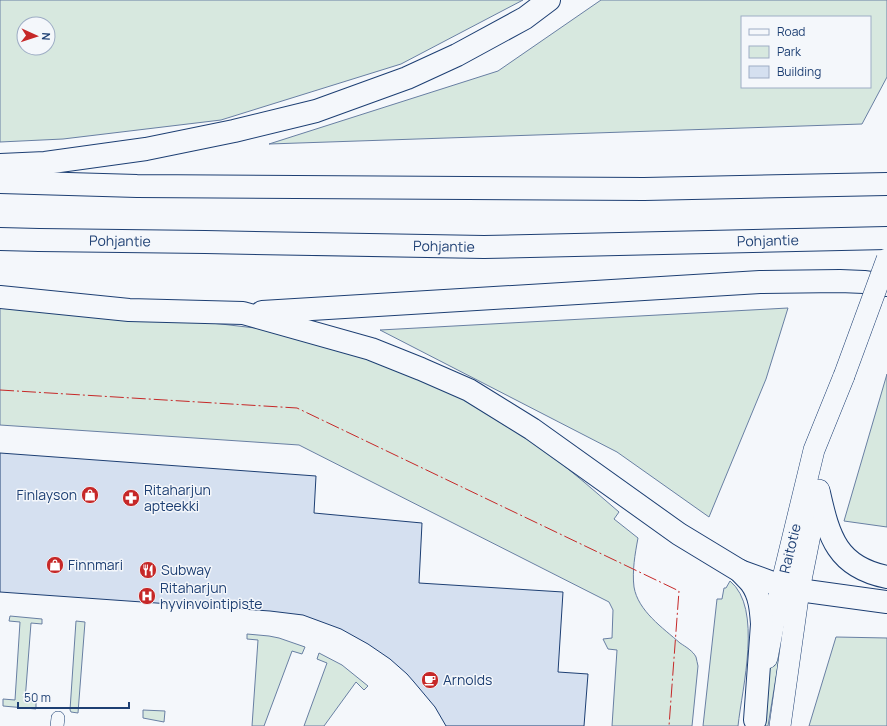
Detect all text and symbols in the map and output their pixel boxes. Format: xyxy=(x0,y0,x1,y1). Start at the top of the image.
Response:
north arrow xyxy=(16,16,56,56)
legend xyxy=(741,16,871,88)
text: Road xyxy=(777,23,805,40)
text: N xyxy=(39,32,54,41)
text: Park xyxy=(777,43,802,60)
text: Building xyxy=(777,63,821,80)
street label: Pohjantie xyxy=(737,230,799,250)
street label: Pohjantie xyxy=(89,231,151,250)
street label: Pohjantie xyxy=(413,236,475,256)
place label: Ritaharjun apteekki xyxy=(144,480,211,515)
place label: Finlayson xyxy=(16,485,77,504)
shop icon: Finlayson xyxy=(80,485,100,505)
pharmacy icon: Ritaharjun apteekki xyxy=(121,488,141,508)
street label: Raitotie xyxy=(774,522,805,575)
shop icon: Finnmari xyxy=(45,555,65,575)
place label: Finnmari xyxy=(68,555,123,574)
restaurant icon: Subway xyxy=(138,560,158,580)
place label: Subway xyxy=(161,560,212,579)
place label: Ritaharjun hyvinvointipiste xyxy=(160,578,262,613)
hospital icon: Ritaharjun hyvinvointipiste xyxy=(137,586,157,606)
cafe icon: Arnolds xyxy=(420,670,440,690)
place label: Arnolds xyxy=(443,670,492,689)
scale bar xyxy=(18,684,129,710)
text: 50 m xyxy=(24,689,51,706)

